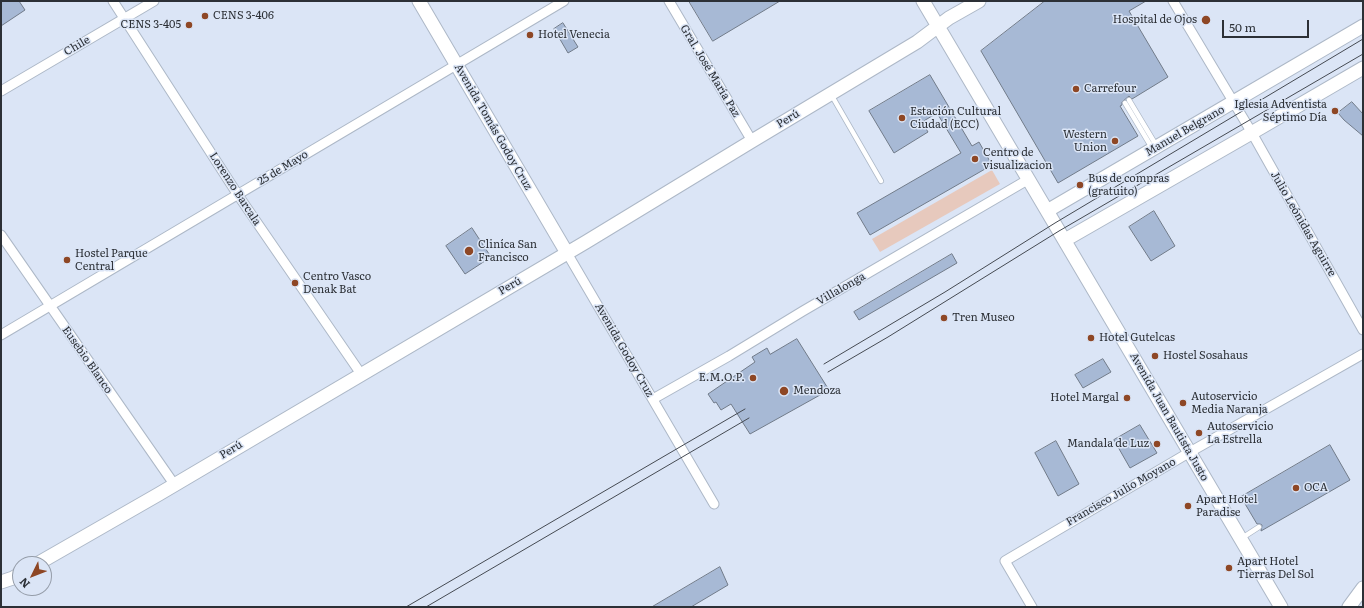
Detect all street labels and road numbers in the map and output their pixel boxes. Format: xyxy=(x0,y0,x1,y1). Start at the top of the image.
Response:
street label: Gral. José María Paz xyxy=(677,22,743,120)
street label: Chile xyxy=(62,33,92,59)
street label: Avenida Tomás Godoy Cruz xyxy=(451,62,535,192)
street label: Manuel Belgrano xyxy=(1143,103,1227,159)
street label: Perú xyxy=(774,107,802,131)
street label: 25 de Mayo xyxy=(255,148,311,188)
street label: Lorenzo Barcala xyxy=(206,150,264,228)
street label: Julio Leónidas Aguirre xyxy=(1267,169,1339,279)
street label: Villalonga xyxy=(814,270,868,308)
street label: Perú xyxy=(496,274,524,298)
street label: Avenida Godoy Cruz xyxy=(592,301,656,399)
street label: Eusebio Blanco xyxy=(59,324,115,396)
street label: Avenida Juan Bautista Justo xyxy=(1127,350,1211,484)
street label: Perú xyxy=(217,438,245,462)
street label: Francisco Julio Moyano xyxy=(1064,455,1178,529)

